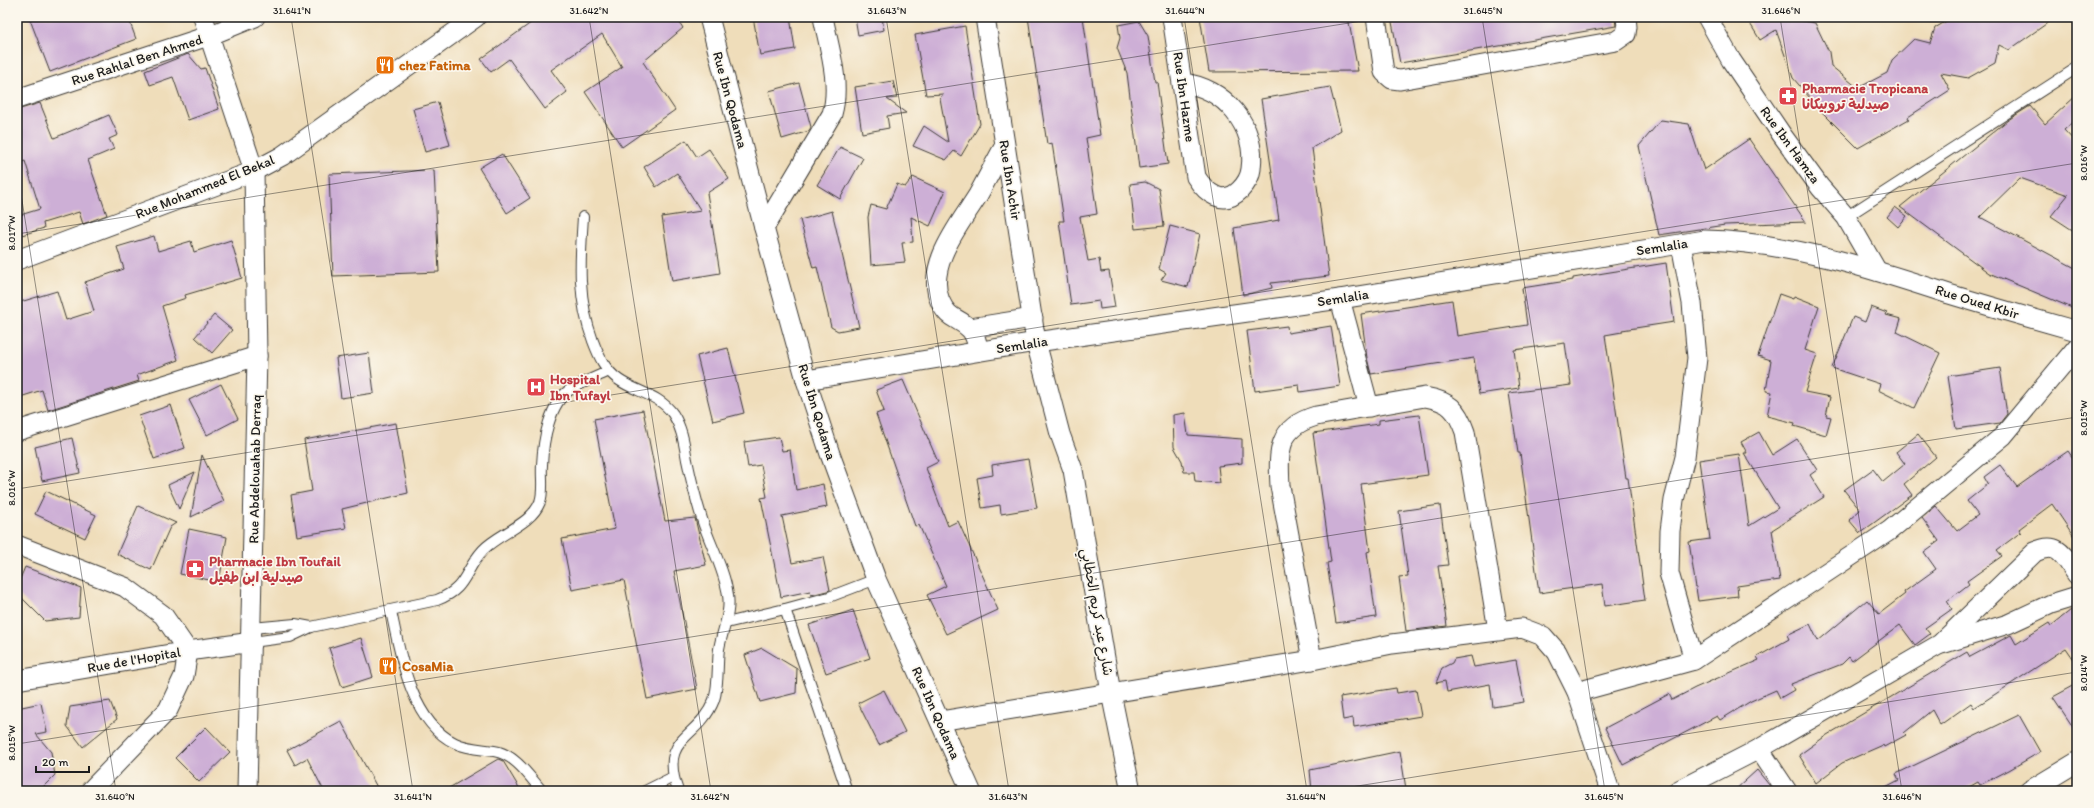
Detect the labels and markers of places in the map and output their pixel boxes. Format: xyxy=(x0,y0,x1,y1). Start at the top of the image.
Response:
restaurant icon: chez Fatima xyxy=(374,54,396,76)
place label: chez Fatima xyxy=(399,57,471,74)
place label: Pharmacie Tropicana صيدلية تروبيكانا xyxy=(1802,80,1928,113)
pharmacy icon: Pharmacie Tropicana صيدلية تروبيكانا xyxy=(1777,85,1799,107)
place label: Hospital Ibn Tufayl xyxy=(550,371,611,404)
hospital icon: Hospital Ibn Tufayl xyxy=(525,376,547,398)
place label: Pharmacie Ibn Toufail صيدلية ابن طفيل xyxy=(209,553,342,586)
pharmacy icon: Pharmacie Ibn Toufail صيدلية ابن طفيل xyxy=(184,558,206,580)
restaurant icon: CosaMia xyxy=(377,655,399,677)
place label: CosaMia xyxy=(402,658,454,675)

